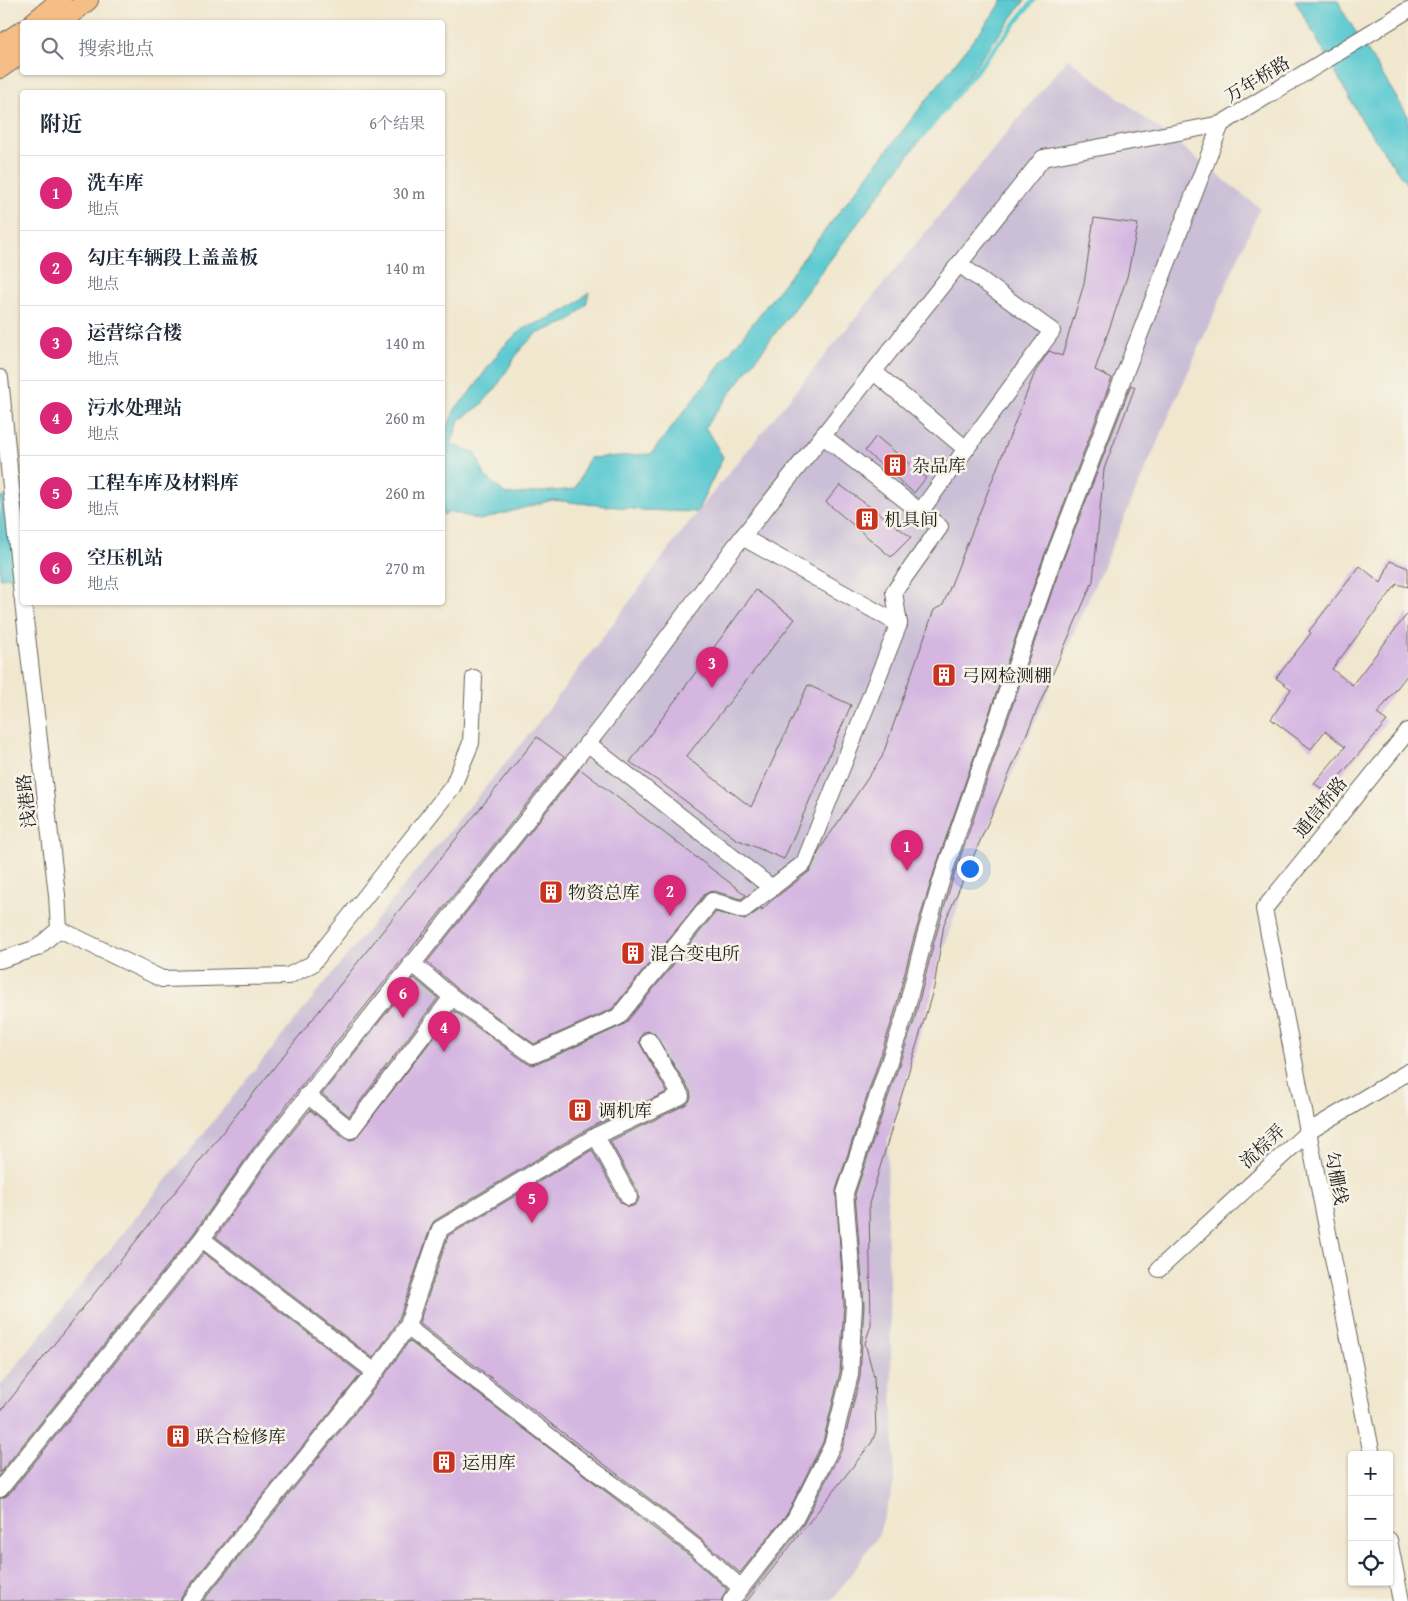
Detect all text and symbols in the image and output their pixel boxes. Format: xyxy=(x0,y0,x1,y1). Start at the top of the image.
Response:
search box xyxy=(20,20,445,75)
icon: search xyxy=(38,34,66,62)
text: 搜索地点 xyxy=(78,34,154,62)
street label: 万年桥路 xyxy=(1219,49,1295,109)
text: 附近 xyxy=(40,108,82,139)
text: 6个结果 xyxy=(369,111,425,135)
text: 洗车库 xyxy=(87,168,144,196)
text: 1 xyxy=(52,181,60,205)
text: 30 m xyxy=(393,181,425,205)
text: 地点 xyxy=(87,196,119,220)
text: 勾庄车辆段上盖盖板 xyxy=(87,243,258,271)
text: 2 xyxy=(52,256,60,280)
text: 140 m xyxy=(385,256,425,280)
text: 地点 xyxy=(87,271,119,295)
text: 运营综合楼 xyxy=(87,318,182,346)
text: 3 xyxy=(52,331,60,355)
text: 140 m xyxy=(385,331,425,355)
text: 地点 xyxy=(87,346,119,370)
text: 污水处理站 xyxy=(87,393,182,421)
text: 4 xyxy=(52,406,60,430)
text: 260 m xyxy=(385,406,425,430)
text: 地点 xyxy=(87,421,119,445)
building icon: 杂品库 xyxy=(882,452,908,478)
place label: 杂品库 xyxy=(912,452,966,479)
text: 工程车库及材料库 xyxy=(87,468,239,496)
text: 5 xyxy=(52,481,60,505)
text: 260 m xyxy=(385,481,425,505)
text: 地点 xyxy=(87,496,119,520)
building icon: 机具间 xyxy=(854,506,880,532)
place label: 机具间 xyxy=(884,506,938,533)
text: 空压机站 xyxy=(87,543,163,571)
text: 6 xyxy=(52,556,60,580)
text: 270 m xyxy=(385,556,425,580)
text: 地点 xyxy=(87,571,119,595)
pin: 3 xyxy=(696,647,728,688)
building icon: 弓网检测棚 xyxy=(931,662,957,688)
place label: 弓网检测棚 xyxy=(962,662,1052,689)
street label: 通信桥路 xyxy=(1287,771,1353,843)
street label: 浅港路 xyxy=(10,773,42,829)
pin: 1 xyxy=(891,830,923,871)
your location xyxy=(957,856,983,882)
pin: 2 xyxy=(654,875,686,916)
building icon: 物资总库 xyxy=(538,879,564,905)
place label: 物资总库 xyxy=(568,879,640,906)
building icon: 混合变电所 xyxy=(620,940,646,966)
place label: 混合变电所 xyxy=(650,940,740,967)
pin: 6 xyxy=(387,977,419,1018)
pin: 4 xyxy=(428,1011,460,1052)
building icon: 调机库 xyxy=(567,1097,593,1123)
place label: 调机库 xyxy=(598,1097,652,1124)
street label: 流棕弄 xyxy=(1233,1118,1291,1174)
street label: 勾栅线 xyxy=(1319,1149,1355,1207)
pin: 5 xyxy=(516,1182,548,1223)
building icon: 联合检修库 xyxy=(165,1423,191,1449)
place label: 联合检修库 xyxy=(196,1423,286,1450)
building icon: 运用库 xyxy=(431,1449,457,1475)
place label: 运用库 xyxy=(462,1449,516,1476)
map controls xyxy=(1348,1451,1393,1586)
button: + xyxy=(1348,1451,1393,1496)
button: − xyxy=(1348,1496,1393,1541)
button: locate xyxy=(1348,1541,1393,1586)

